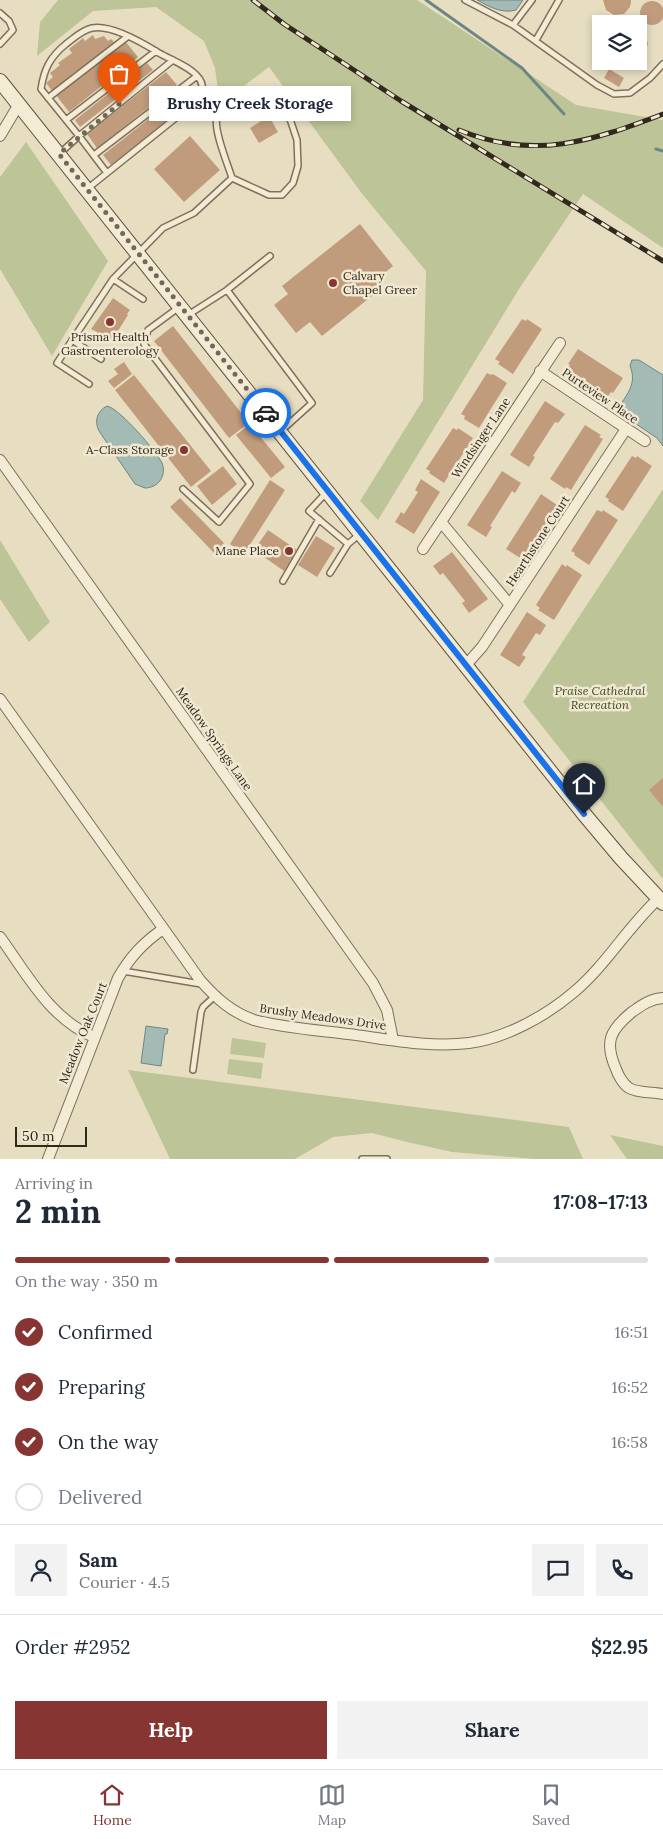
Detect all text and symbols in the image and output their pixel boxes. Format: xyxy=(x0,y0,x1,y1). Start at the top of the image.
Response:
map controls xyxy=(592,15,647,70)
button: layers xyxy=(592,15,647,70)
pin xyxy=(98,53,140,104)
icon: bag xyxy=(105,60,133,88)
callout: Brushy Creek Storage xyxy=(149,86,352,122)
text: Brushy Creek Storage xyxy=(167,93,333,113)
place label: Calvary Chapel Greer xyxy=(343,268,418,297)
marker: Calvary Chapel Greer xyxy=(327,277,339,289)
marker: Prisma Health Gastroenterology xyxy=(104,316,116,328)
place label: Prisma Health Gastroenterology xyxy=(61,329,160,358)
street label: Purteview Place xyxy=(559,364,642,427)
courier xyxy=(241,388,291,438)
street label: Windsinger Lane xyxy=(448,394,513,481)
icon: car xyxy=(252,399,280,427)
place label: A-Class Storage xyxy=(85,442,174,457)
marker: A-Class Storage xyxy=(178,444,190,456)
street label: Hearthstone Court xyxy=(503,492,573,589)
place label: Mane Place xyxy=(215,543,279,558)
marker: Mane Place xyxy=(283,545,295,557)
park label: Praise Cathedral Recreation xyxy=(555,683,646,712)
street label: Meadow Springs Lane xyxy=(173,684,256,794)
pin xyxy=(563,763,605,814)
icon: home xyxy=(570,770,598,798)
street label: Meadow Oak Court xyxy=(55,979,110,1086)
street label: Brushy Meadows Drive xyxy=(259,1000,388,1033)
scale bar xyxy=(15,1124,88,1147)
text: 50 m xyxy=(22,1127,55,1145)
text: Arriving in xyxy=(15,1173,93,1193)
text: 17:08–17:13 xyxy=(553,1190,648,1214)
text: 2 min xyxy=(15,1191,101,1232)
text: On the way · 350 m xyxy=(15,1271,158,1291)
icon: check xyxy=(15,1318,43,1346)
text: Confirmed xyxy=(58,1320,153,1344)
text: 16:51 xyxy=(614,1322,648,1342)
icon: check xyxy=(15,1373,43,1401)
text: Preparing xyxy=(58,1375,145,1399)
text: 16:52 xyxy=(612,1377,648,1397)
icon: check xyxy=(15,1428,43,1456)
text: On the way xyxy=(58,1430,158,1454)
text: 16:58 xyxy=(611,1432,648,1452)
text: Delivered xyxy=(58,1485,142,1509)
button: person xyxy=(15,1544,67,1596)
button: chat xyxy=(532,1544,584,1596)
button: phone xyxy=(596,1544,648,1596)
text: Sam xyxy=(79,1548,118,1572)
text: Courier · 4.5 xyxy=(79,1572,170,1592)
text: Order #2952 xyxy=(15,1635,131,1659)
text: $22.95 xyxy=(591,1635,648,1659)
button: Help xyxy=(15,1701,327,1759)
button: Share xyxy=(337,1701,648,1759)
tab: Home xyxy=(93,1781,132,1829)
tab: Map xyxy=(318,1781,346,1829)
tab: Saved xyxy=(532,1781,570,1829)

